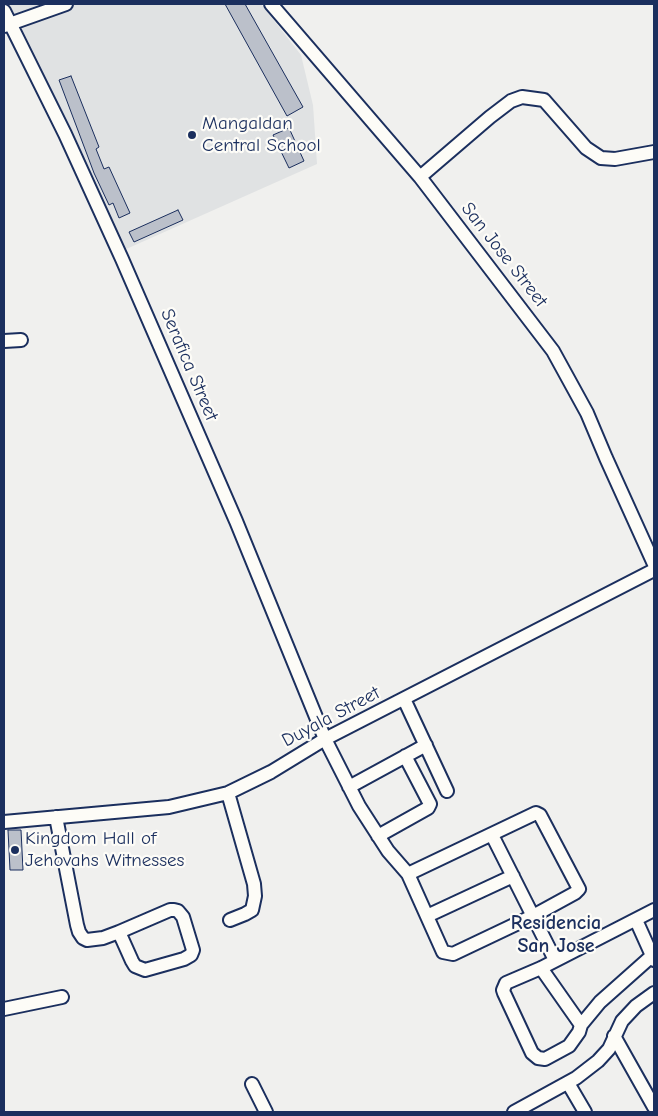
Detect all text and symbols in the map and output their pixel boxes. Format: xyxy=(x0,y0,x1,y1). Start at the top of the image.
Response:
place label: Mangaldan Central School xyxy=(202,113,321,157)
marker: Mangaldan Central School xyxy=(186,129,198,141)
street label: San Jose Street xyxy=(456,198,552,312)
street label: Serafica Street xyxy=(155,306,223,424)
street label: Duyala Street xyxy=(278,682,384,752)
place label: Kingdom Hall of Jehovahs Witnesses xyxy=(25,828,184,872)
marker: Kingdom Hall of Jehovahs Witnesses xyxy=(9,844,21,856)
district label: Residencia San Jose xyxy=(511,911,601,958)

